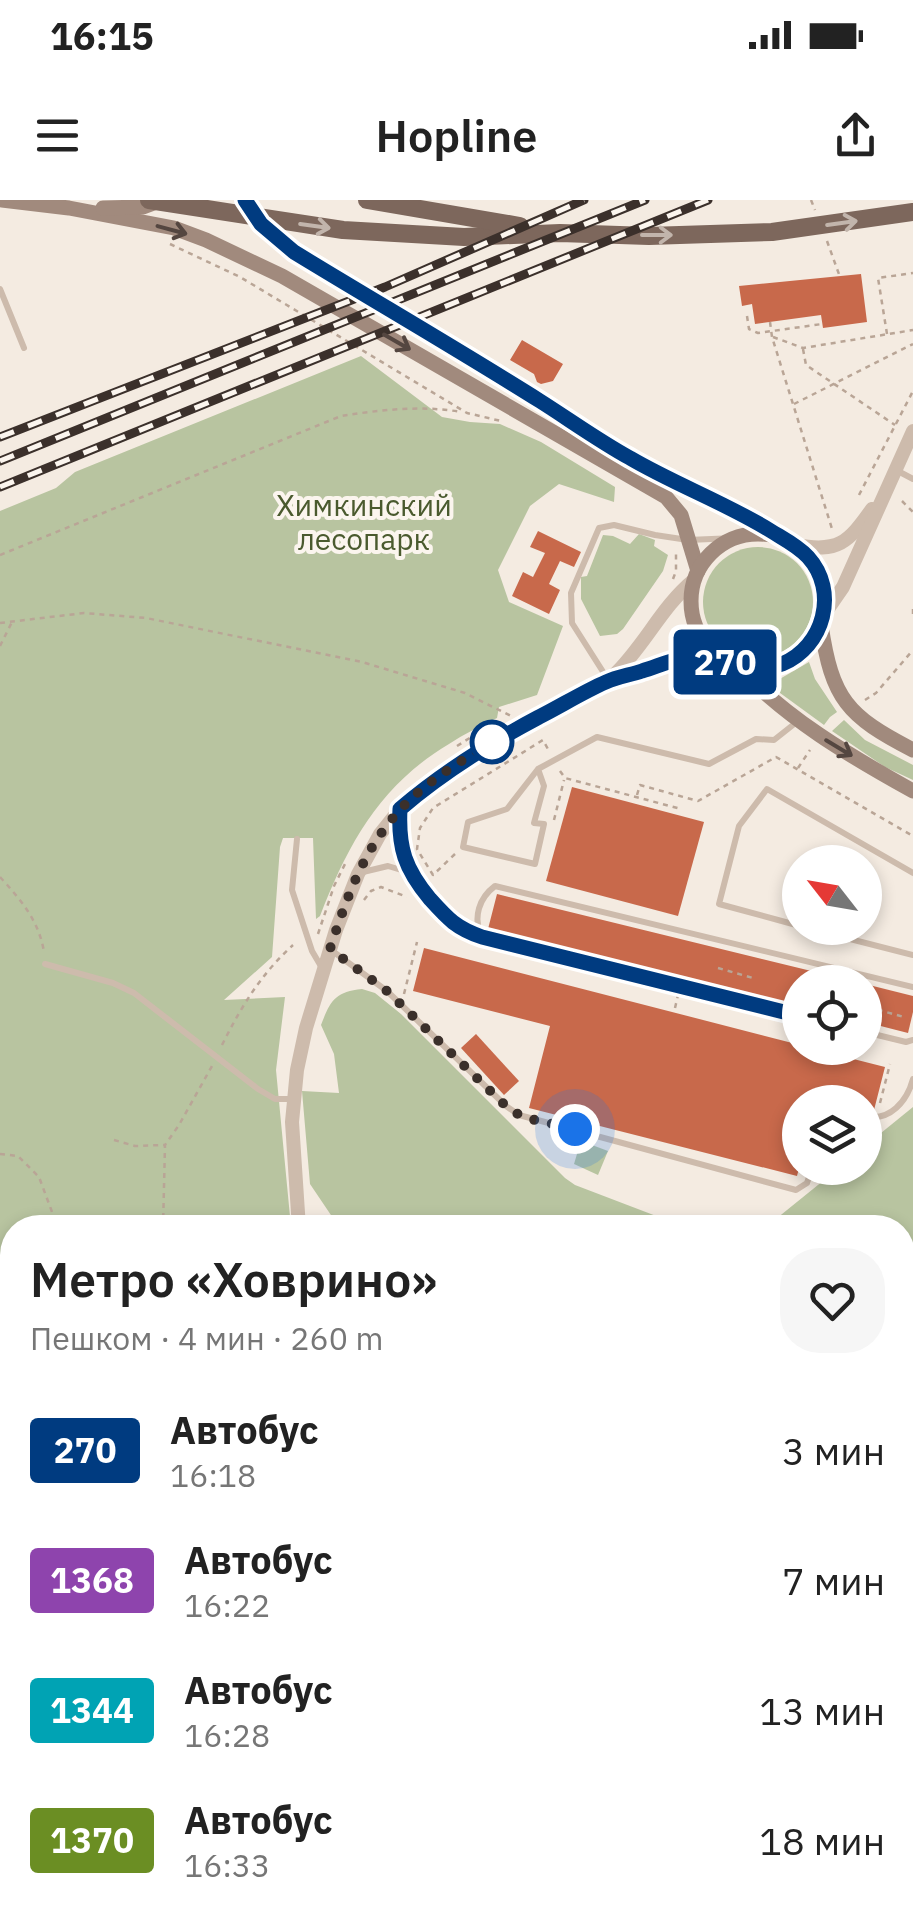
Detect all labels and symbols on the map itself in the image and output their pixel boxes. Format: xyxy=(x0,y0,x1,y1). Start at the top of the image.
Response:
one-way arrow xyxy=(826,214,858,232)
one-way arrow xyxy=(298,217,331,235)
one-way arrow xyxy=(156,221,187,240)
one-way arrow xyxy=(640,226,673,244)
one-way arrow xyxy=(382,332,411,352)
park label: Химкинский лесопарк xyxy=(276,485,452,558)
line badge: 270 xyxy=(668,630,782,694)
unlabelled marker xyxy=(471,721,513,763)
one-way arrow xyxy=(824,738,853,758)
north arrow xyxy=(782,845,882,945)
your location xyxy=(550,1104,600,1154)

